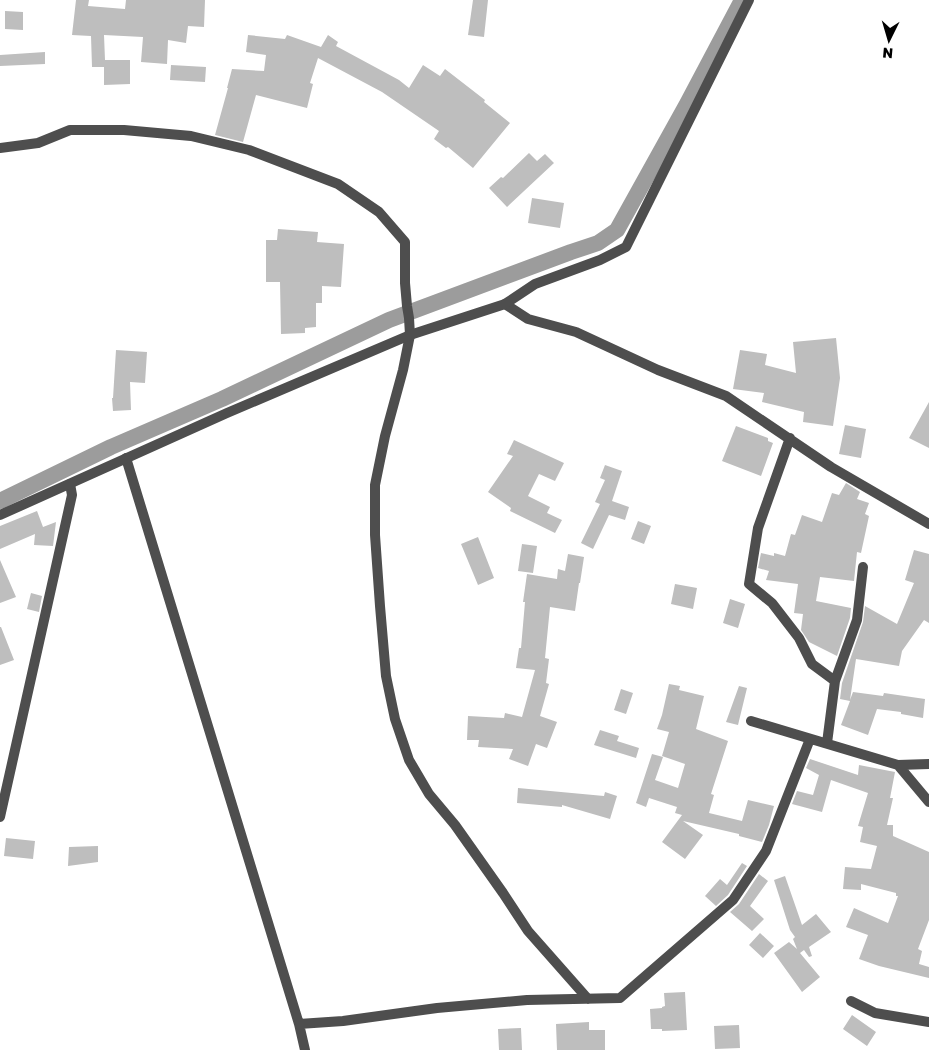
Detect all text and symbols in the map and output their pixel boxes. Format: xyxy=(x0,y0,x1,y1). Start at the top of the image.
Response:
north arrow xyxy=(864,15,914,65)
text: N xyxy=(882,45,894,62)

